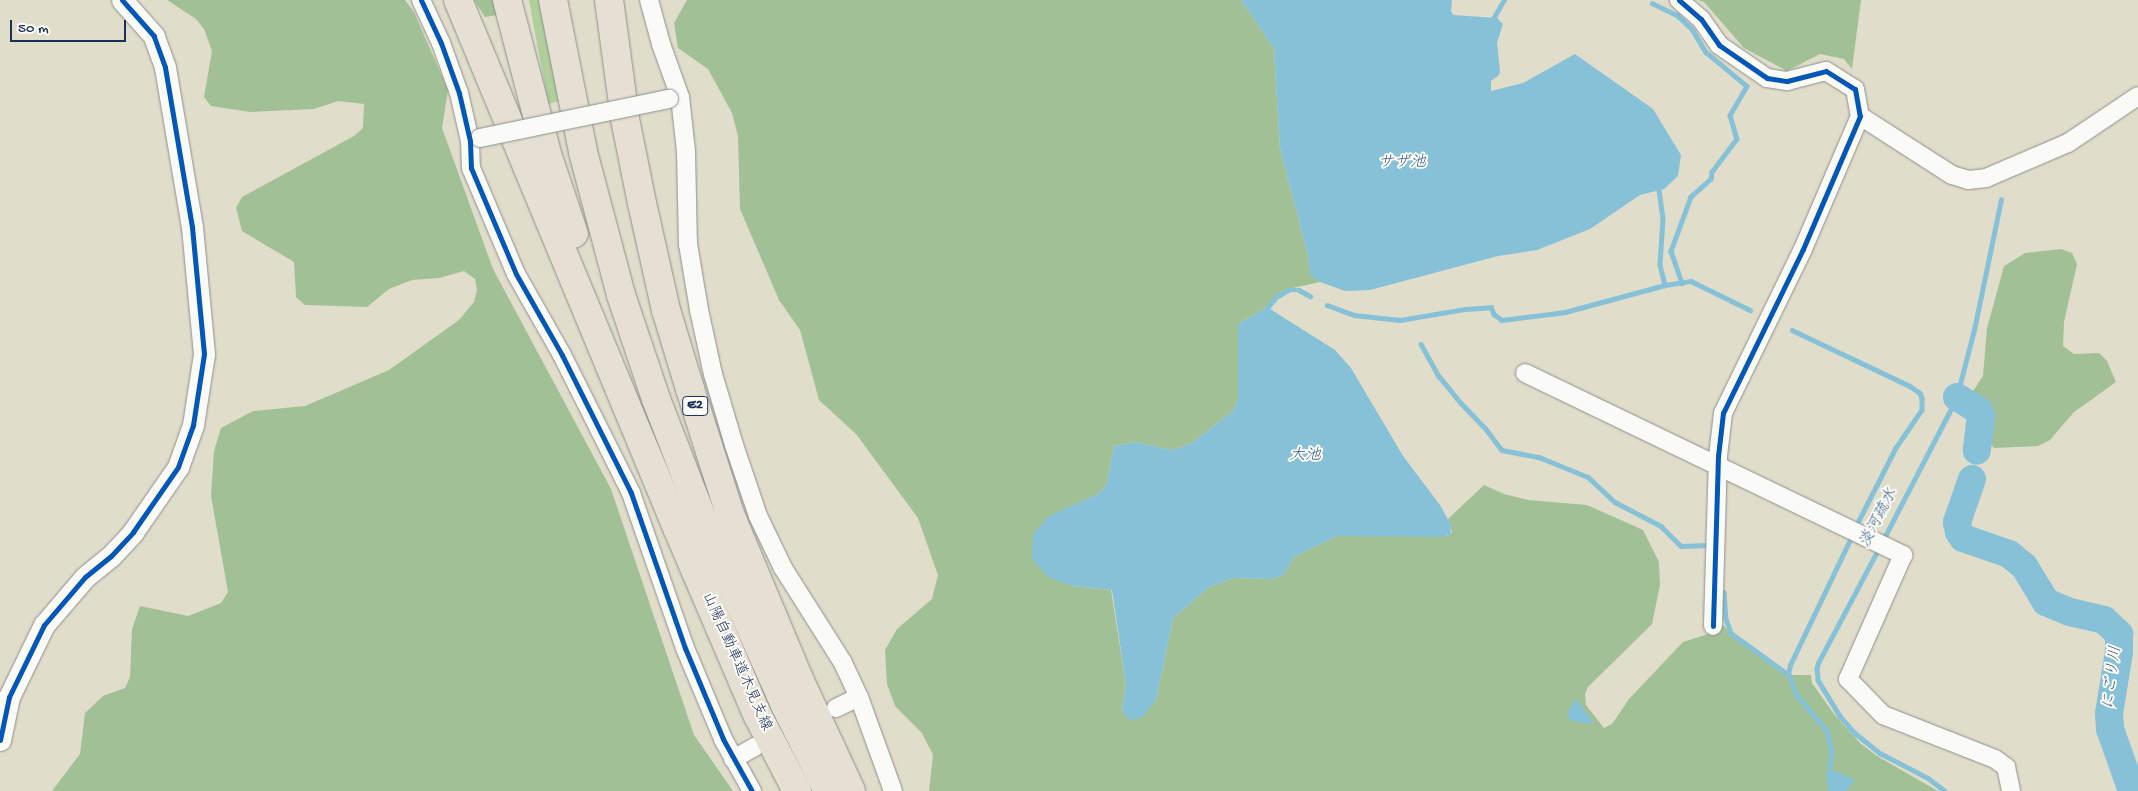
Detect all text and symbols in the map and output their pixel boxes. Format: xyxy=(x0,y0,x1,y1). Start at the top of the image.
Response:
scale bar xyxy=(12,10,129,42)
text: 50 m xyxy=(18,20,49,38)
water label: サザ池 xyxy=(1378,154,1426,174)
road number: E2 xyxy=(681,394,709,418)
water label: 大池 xyxy=(1289,447,1321,467)
water label: 淡河疏水 xyxy=(1857,486,1903,552)
street label: 山陽自動車道木見支線 xyxy=(697,590,775,734)
water label: にごり川 xyxy=(2101,645,2127,711)

